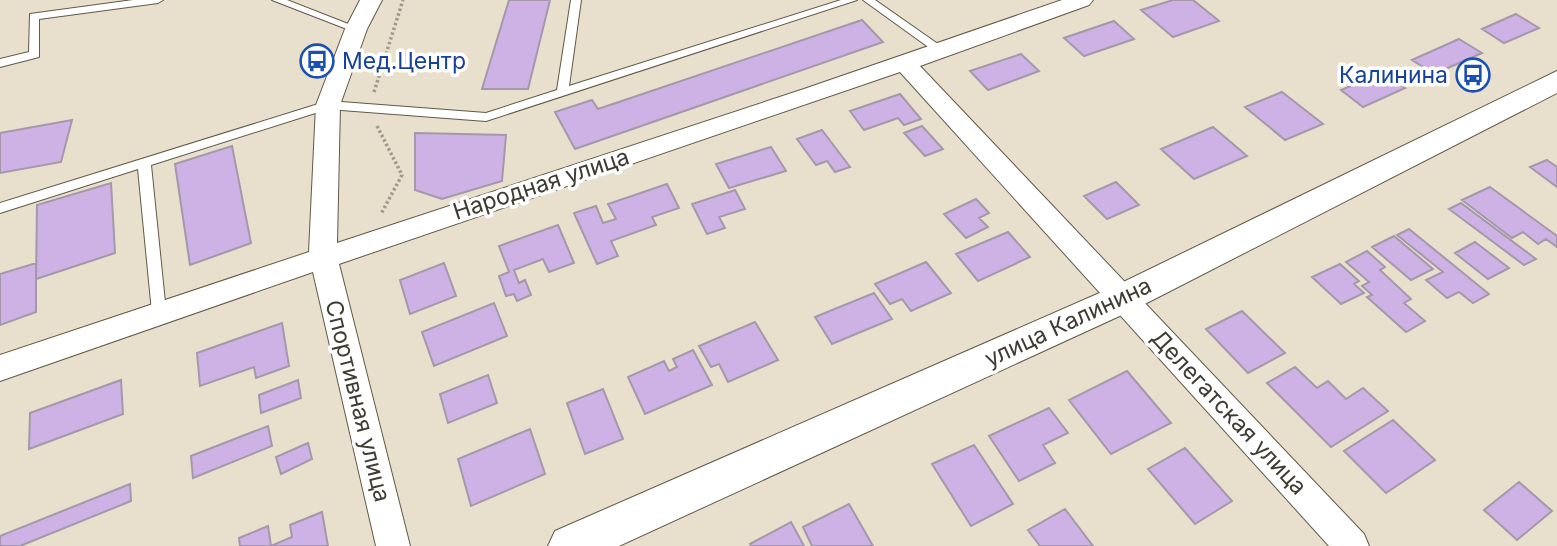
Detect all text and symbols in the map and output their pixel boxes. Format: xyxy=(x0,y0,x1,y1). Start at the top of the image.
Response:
bus stop icon: Мед.Центр xyxy=(298,42,336,80)
place label: Мед.Центр xyxy=(342,47,466,75)
bus stop icon: Калинина xyxy=(1454,56,1492,94)
place label: Калинина xyxy=(1339,61,1448,89)
street label: Народная улица xyxy=(449,142,633,226)
street label: улица Калинина xyxy=(980,271,1156,373)
street label: Спортивная улица xyxy=(319,297,397,505)
street label: Делегатская улица xyxy=(1145,324,1313,500)

